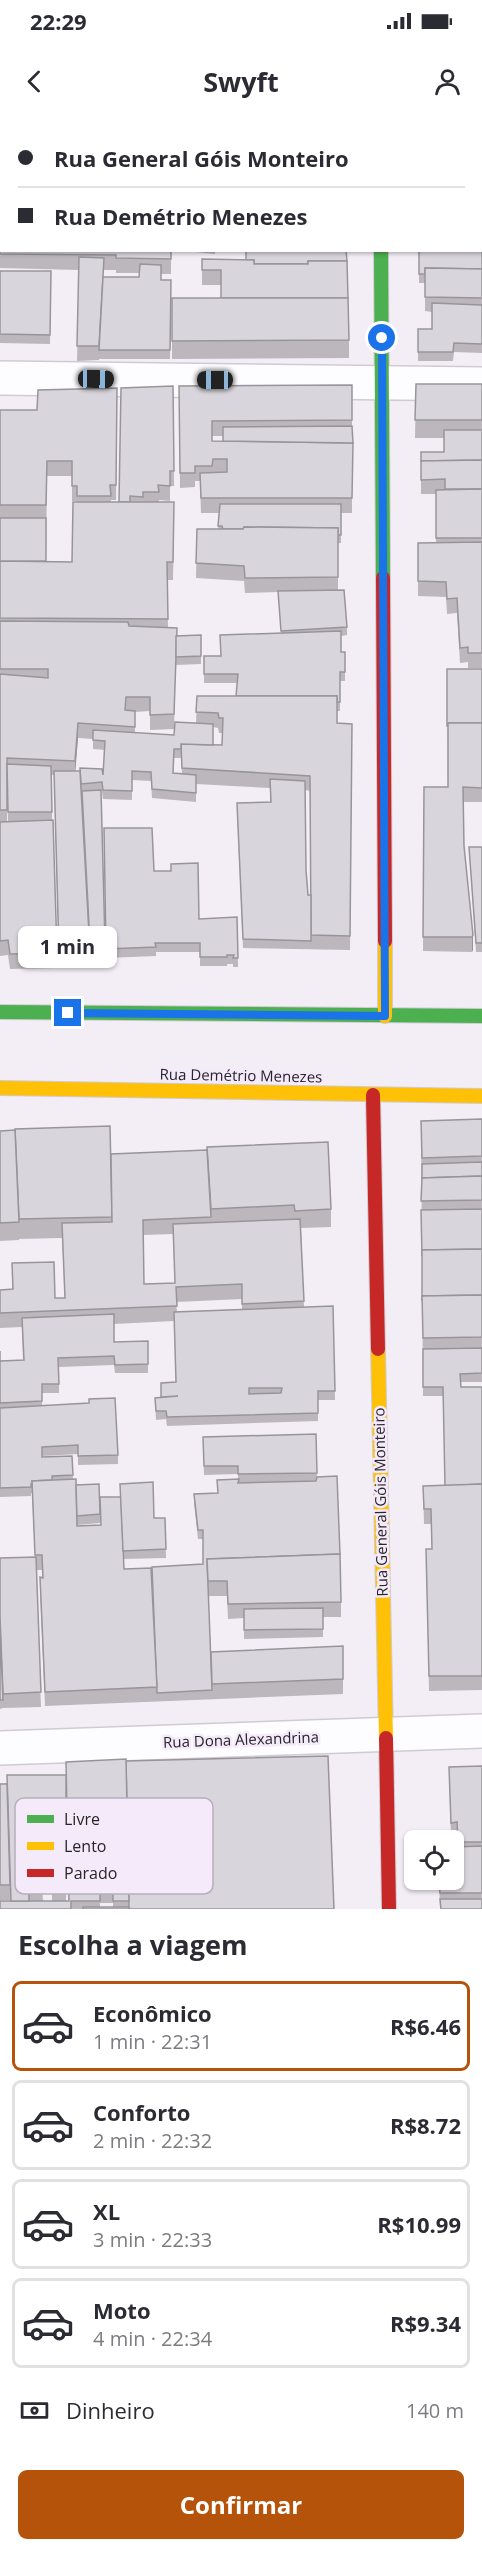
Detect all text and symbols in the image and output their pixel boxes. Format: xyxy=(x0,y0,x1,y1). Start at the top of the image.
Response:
text: 22:29 xyxy=(30,6,87,36)
text: Swyft xyxy=(203,63,279,100)
icon: back xyxy=(18,65,51,98)
icon: person xyxy=(431,65,464,98)
text: Rua General Góis Monteiro xyxy=(54,143,349,173)
text: Rua Demétrio Menezes xyxy=(54,201,307,231)
route start xyxy=(368,324,395,351)
car xyxy=(78,370,114,388)
car xyxy=(197,371,233,389)
callout: 1 min xyxy=(19,926,118,968)
text: 1 min xyxy=(40,933,95,960)
route end xyxy=(54,999,81,1026)
street label: Rua Demétrio Menezes xyxy=(160,1064,322,1086)
street label: Rua General Góis Monteiro xyxy=(368,1407,392,1597)
street label: Rua Dona Alexandrina xyxy=(163,1726,319,1752)
legend xyxy=(15,1798,213,1894)
text: Livre xyxy=(64,1808,100,1830)
map controls xyxy=(404,1830,464,1890)
button: locate xyxy=(404,1830,464,1890)
text: Lento xyxy=(64,1835,106,1857)
text: Parado xyxy=(64,1862,117,1884)
text: Escolha a viagem xyxy=(18,1926,247,1963)
text: Econômico xyxy=(93,1998,212,2028)
icon: car xyxy=(21,1999,75,2053)
text: R$6.46 xyxy=(390,2011,461,2041)
text: 1 min · 22:31 xyxy=(93,2028,212,2055)
text: Conforto xyxy=(93,2097,190,2127)
icon: car xyxy=(21,2098,75,2152)
text: R$8.72 xyxy=(390,2110,461,2140)
text: 2 min · 22:32 xyxy=(93,2127,212,2154)
text: XL xyxy=(93,2196,120,2226)
icon: car xyxy=(21,2197,75,2251)
text: R$10.99 xyxy=(377,2209,461,2239)
text: 3 min · 22:33 xyxy=(93,2226,212,2253)
text: Moto xyxy=(93,2295,151,2325)
icon: car xyxy=(21,2296,75,2350)
text: R$9.34 xyxy=(390,2308,461,2338)
text: 4 min · 22:34 xyxy=(93,2325,212,2352)
icon: cash xyxy=(18,2394,51,2427)
text: Dinheiro xyxy=(66,2395,155,2425)
text: 140 m xyxy=(406,2397,464,2424)
button: Confirmar xyxy=(18,2470,464,2539)

